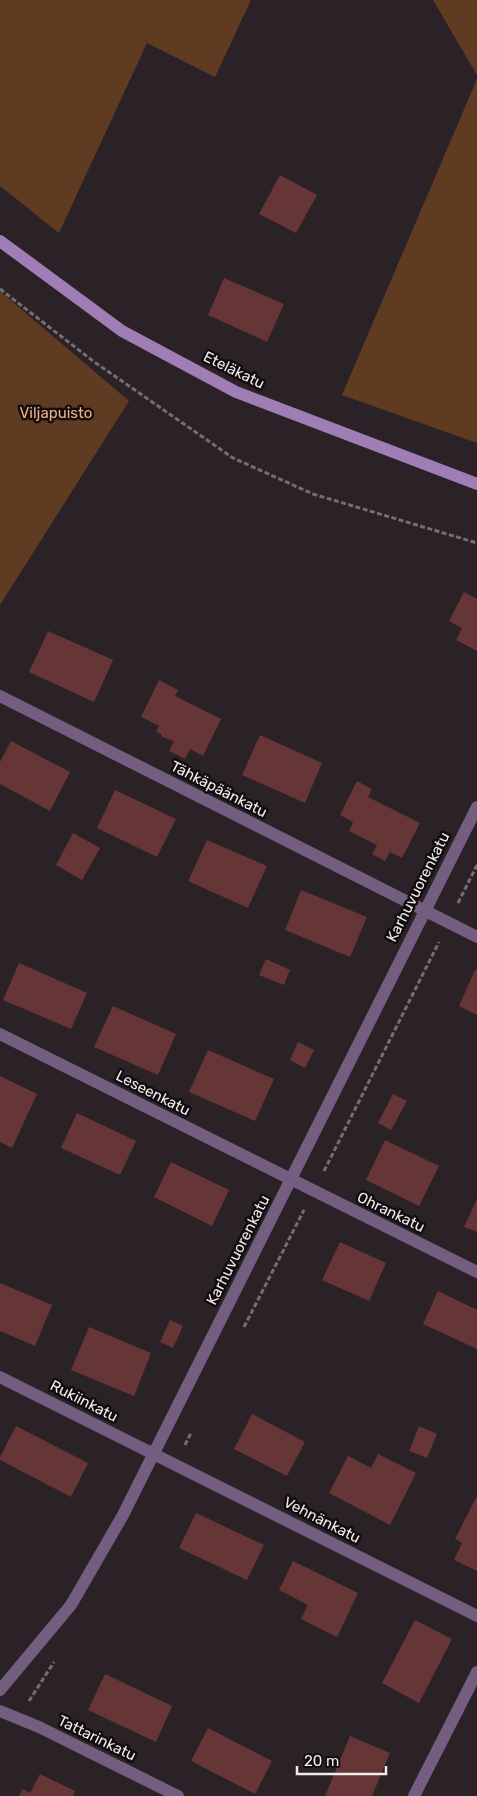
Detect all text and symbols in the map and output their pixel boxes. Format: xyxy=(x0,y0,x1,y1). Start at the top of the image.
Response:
street label: Eteläkatu xyxy=(200,347,268,393)
park label: Viljapuisto xyxy=(20,404,92,422)
street label: Tähkäpäänkatu xyxy=(168,757,270,821)
street label: Karhuvuorenkatu xyxy=(383,829,453,945)
street label: Leseenkatu xyxy=(113,1067,193,1119)
street label: Ohrankatu xyxy=(354,1188,428,1236)
street label: Karhuvuorenkatu xyxy=(203,1192,273,1308)
street label: Rukiinkatu xyxy=(47,1376,121,1426)
street label: Vehnänkatu xyxy=(281,1493,363,1547)
street label: Tattarinkatu xyxy=(55,1711,139,1765)
scale bar xyxy=(297,1744,386,1776)
text: 20 m xyxy=(304,1752,339,1770)

